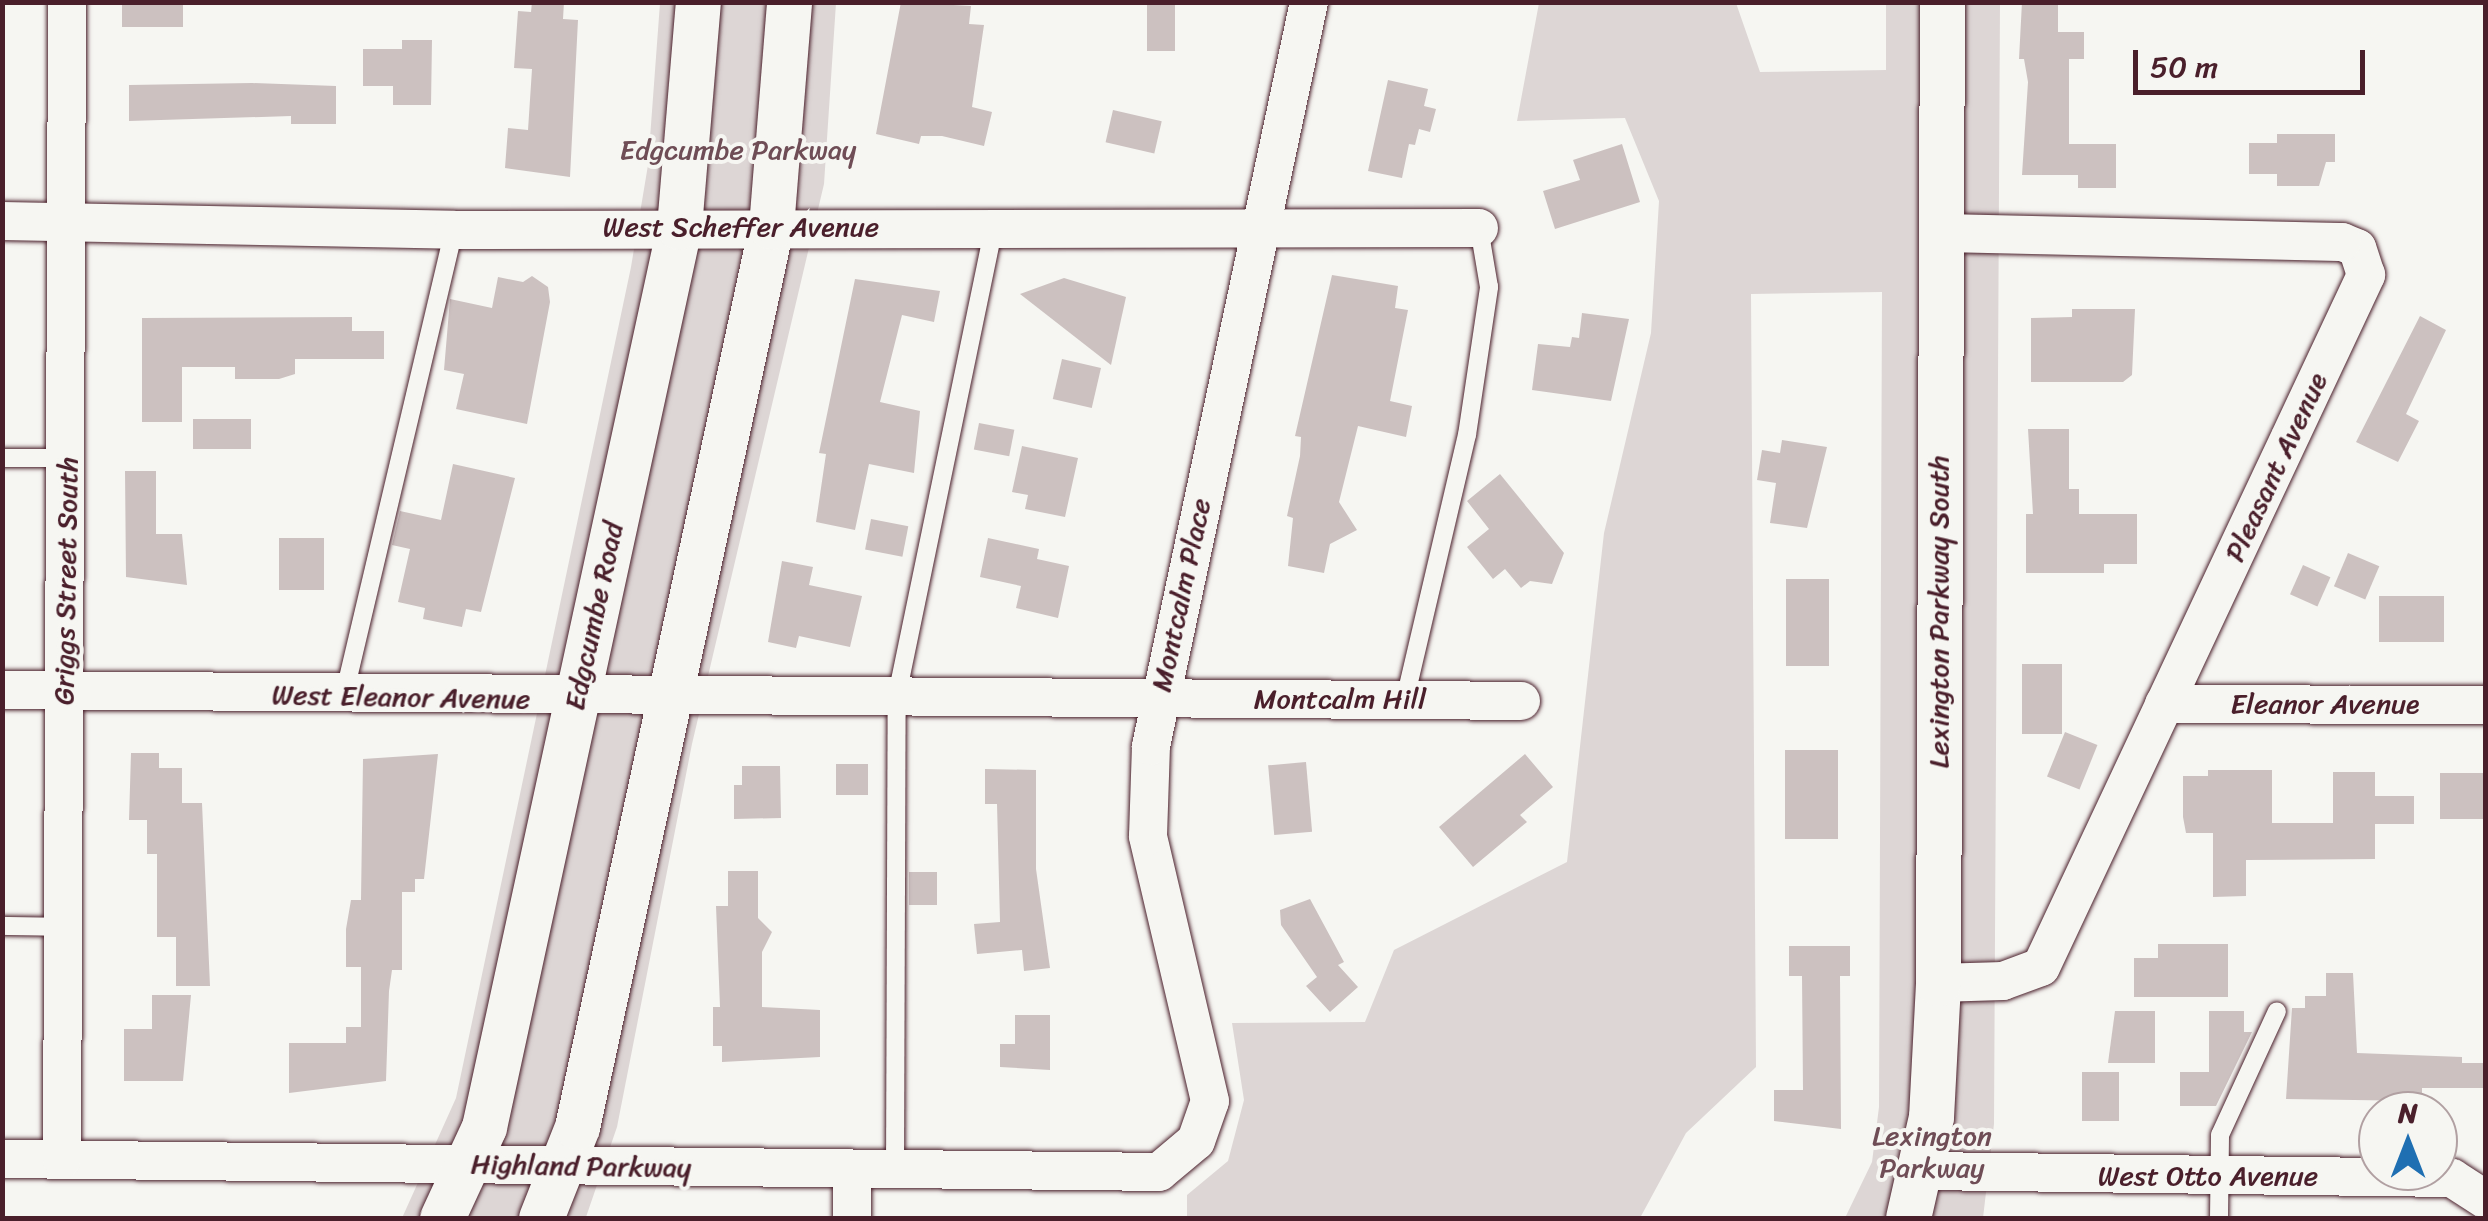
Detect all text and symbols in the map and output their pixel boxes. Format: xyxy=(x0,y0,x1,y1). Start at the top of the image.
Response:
scale bar xyxy=(2138,30,2370,92)
text: 50 m xyxy=(2150,40,2218,94)
park label: Edgcumbe Parkway xyxy=(620,133,856,167)
street label: West Scheffer Avenue xyxy=(603,210,879,244)
street label: Pleasant Avenue xyxy=(2218,367,2334,567)
street label: Lexington Parkway South xyxy=(1922,455,1956,769)
street label: Griggs Street South xyxy=(47,457,85,705)
street label: Montcalm Place xyxy=(1144,495,1218,695)
street label: Edgcumbe Road xyxy=(558,519,630,713)
street label: West Eleanor Avenue xyxy=(272,678,530,716)
street label: Montcalm Hill xyxy=(1254,682,1426,716)
street label: Eleanor Avenue xyxy=(2230,687,2420,721)
text: N xyxy=(2398,1088,2418,1137)
north arrow xyxy=(2358,1091,2458,1191)
park label: Lexington Parkway xyxy=(1872,1119,1992,1185)
street label: Highland Parkway xyxy=(470,1147,692,1185)
street label: West Otto Avenue xyxy=(2098,1159,2318,1193)

